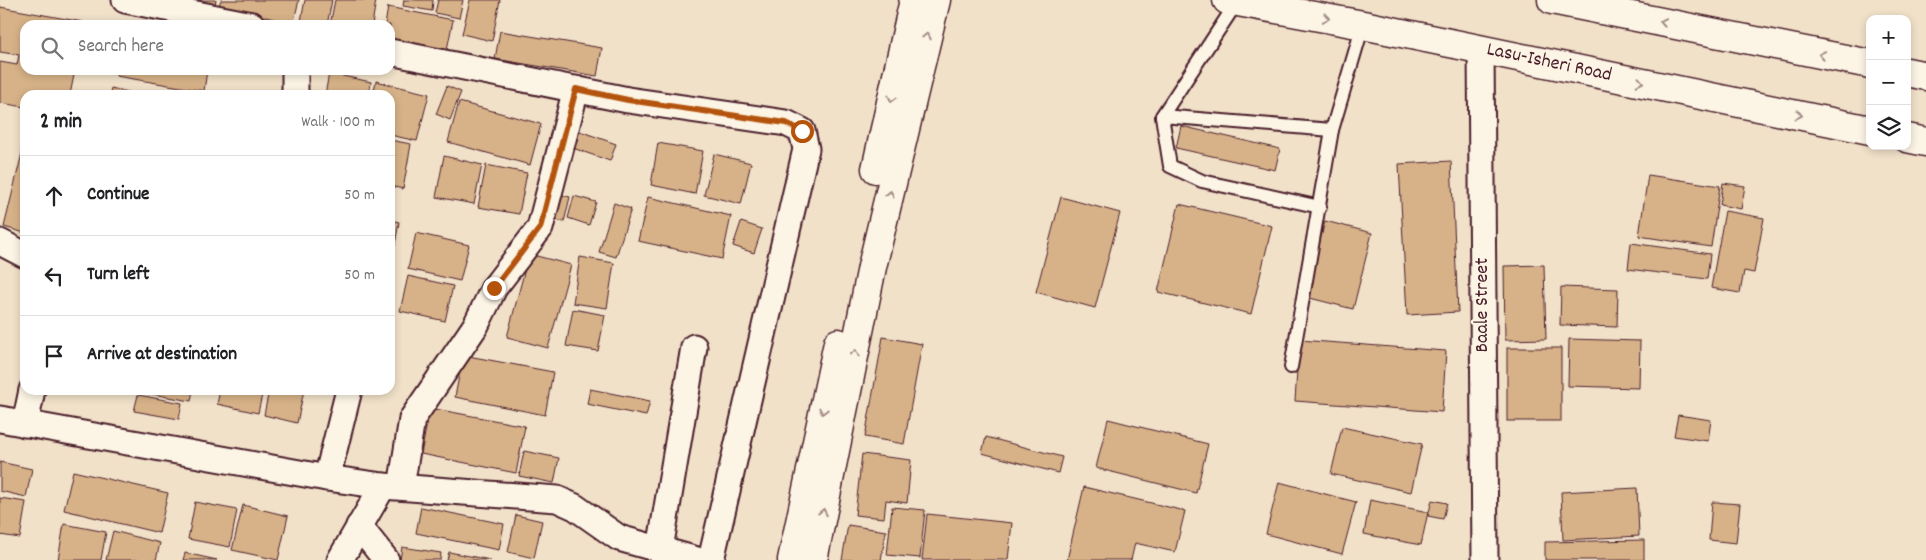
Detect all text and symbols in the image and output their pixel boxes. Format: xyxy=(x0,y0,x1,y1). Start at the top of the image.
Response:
one-way arrow xyxy=(1322,13,1331,23)
map controls xyxy=(1866,15,1911,150)
button: + xyxy=(1866,15,1911,60)
one-way arrow xyxy=(1658,18,1667,28)
search box xyxy=(20,20,395,75)
one-way arrow xyxy=(921,32,932,41)
icon: search xyxy=(38,34,66,62)
text: Search here xyxy=(78,34,164,61)
street label: Lasu-Isheri Road xyxy=(1484,36,1614,90)
one-way arrow xyxy=(1818,50,1826,61)
button: − xyxy=(1866,60,1911,105)
one-way arrow xyxy=(1636,76,1644,87)
one-way arrow xyxy=(887,94,898,103)
button: layers xyxy=(1866,105,1911,150)
text: 2 min xyxy=(40,108,82,138)
one-way arrow xyxy=(1795,110,1804,120)
text: Walk · 100 m xyxy=(301,111,375,134)
route start xyxy=(791,120,814,143)
icon: ahead xyxy=(40,182,68,210)
text: Continue xyxy=(87,182,149,209)
text: 50 m xyxy=(344,184,375,207)
one-way arrow xyxy=(884,190,895,199)
street label: Baale Street xyxy=(1469,258,1497,352)
icon: left xyxy=(40,262,68,290)
text: Turn left xyxy=(87,262,150,289)
text: 50 m xyxy=(344,264,375,287)
route end xyxy=(483,277,506,300)
icon: arrive xyxy=(40,342,68,370)
text: Arrive at destination xyxy=(87,342,237,369)
one-way arrow xyxy=(849,349,860,357)
one-way arrow xyxy=(818,407,829,416)
one-way arrow xyxy=(817,508,827,517)

